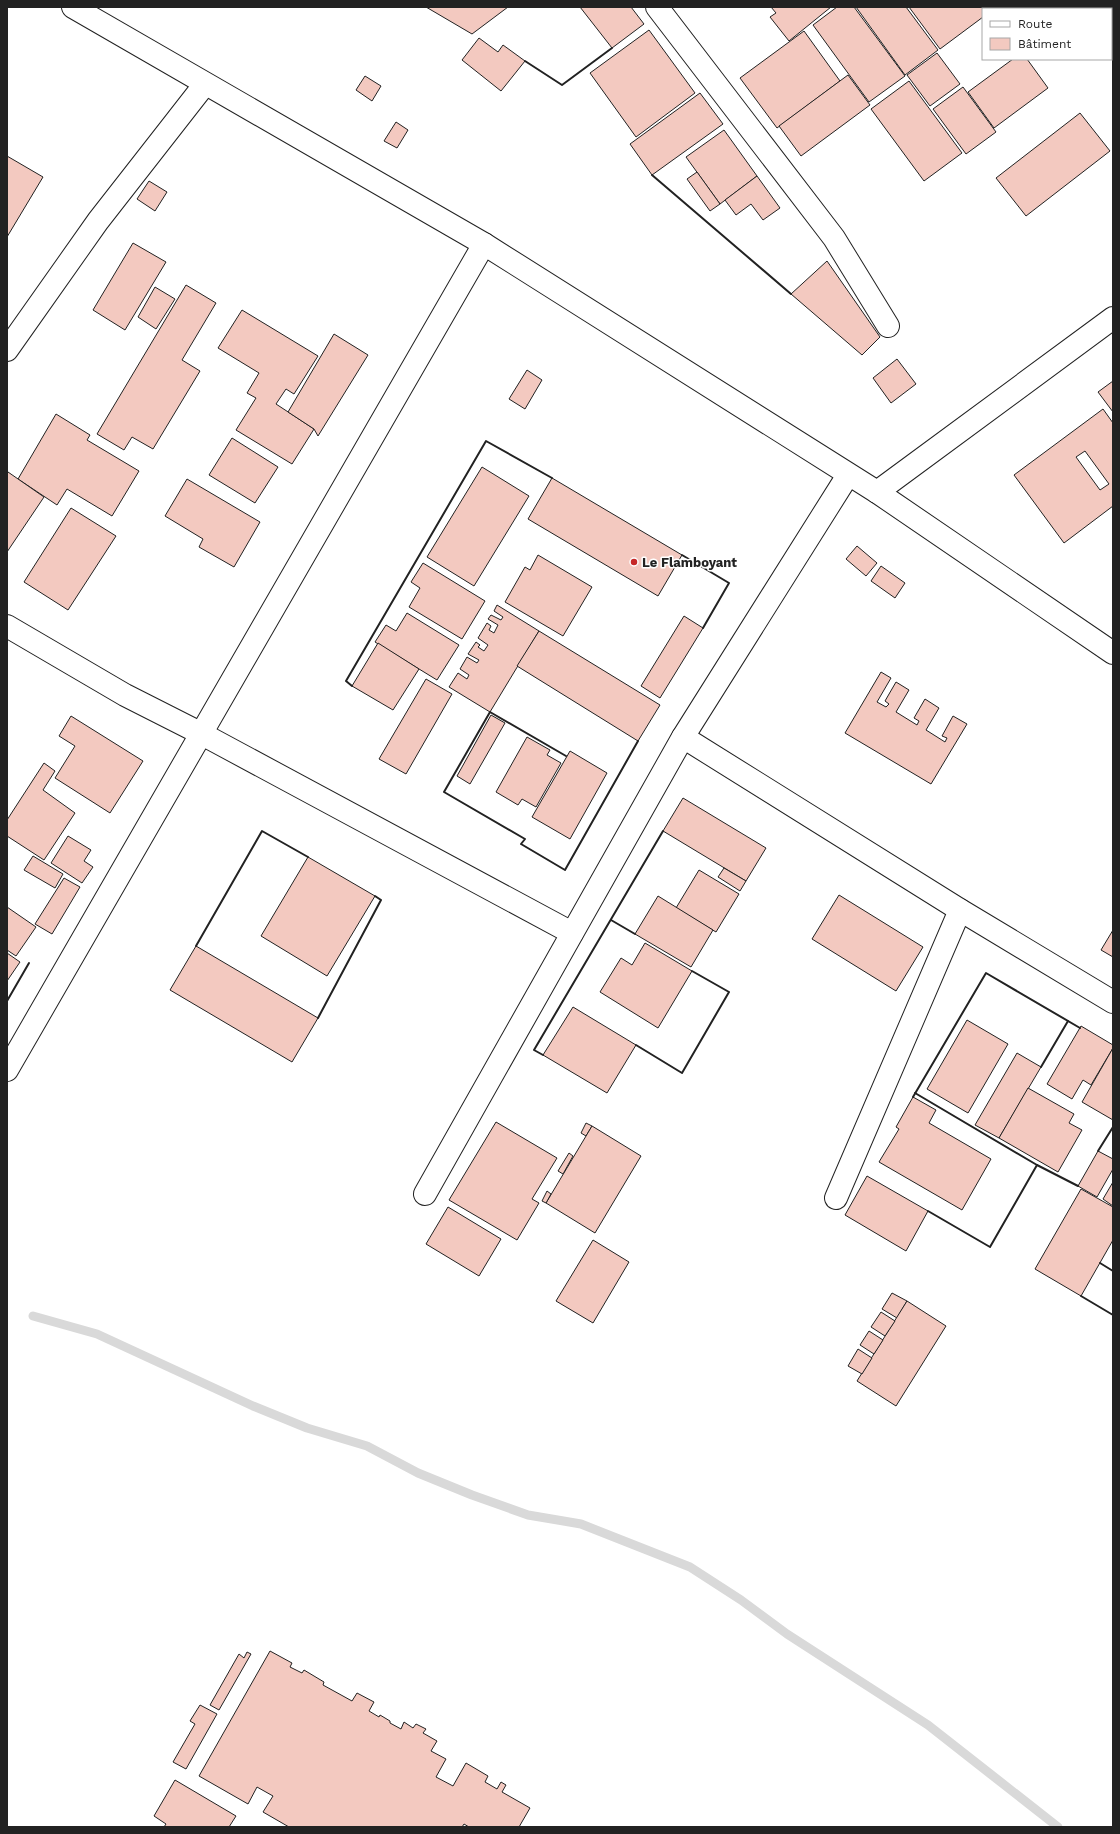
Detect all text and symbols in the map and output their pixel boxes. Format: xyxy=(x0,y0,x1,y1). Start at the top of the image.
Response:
legend xyxy=(982,8,1112,60)
text: Route xyxy=(1018,17,1052,31)
text: Bâtiment xyxy=(1018,37,1071,51)
place label: Le Flamboyant xyxy=(642,555,737,570)
marker: Le Flamboyant xyxy=(629,557,639,567)

